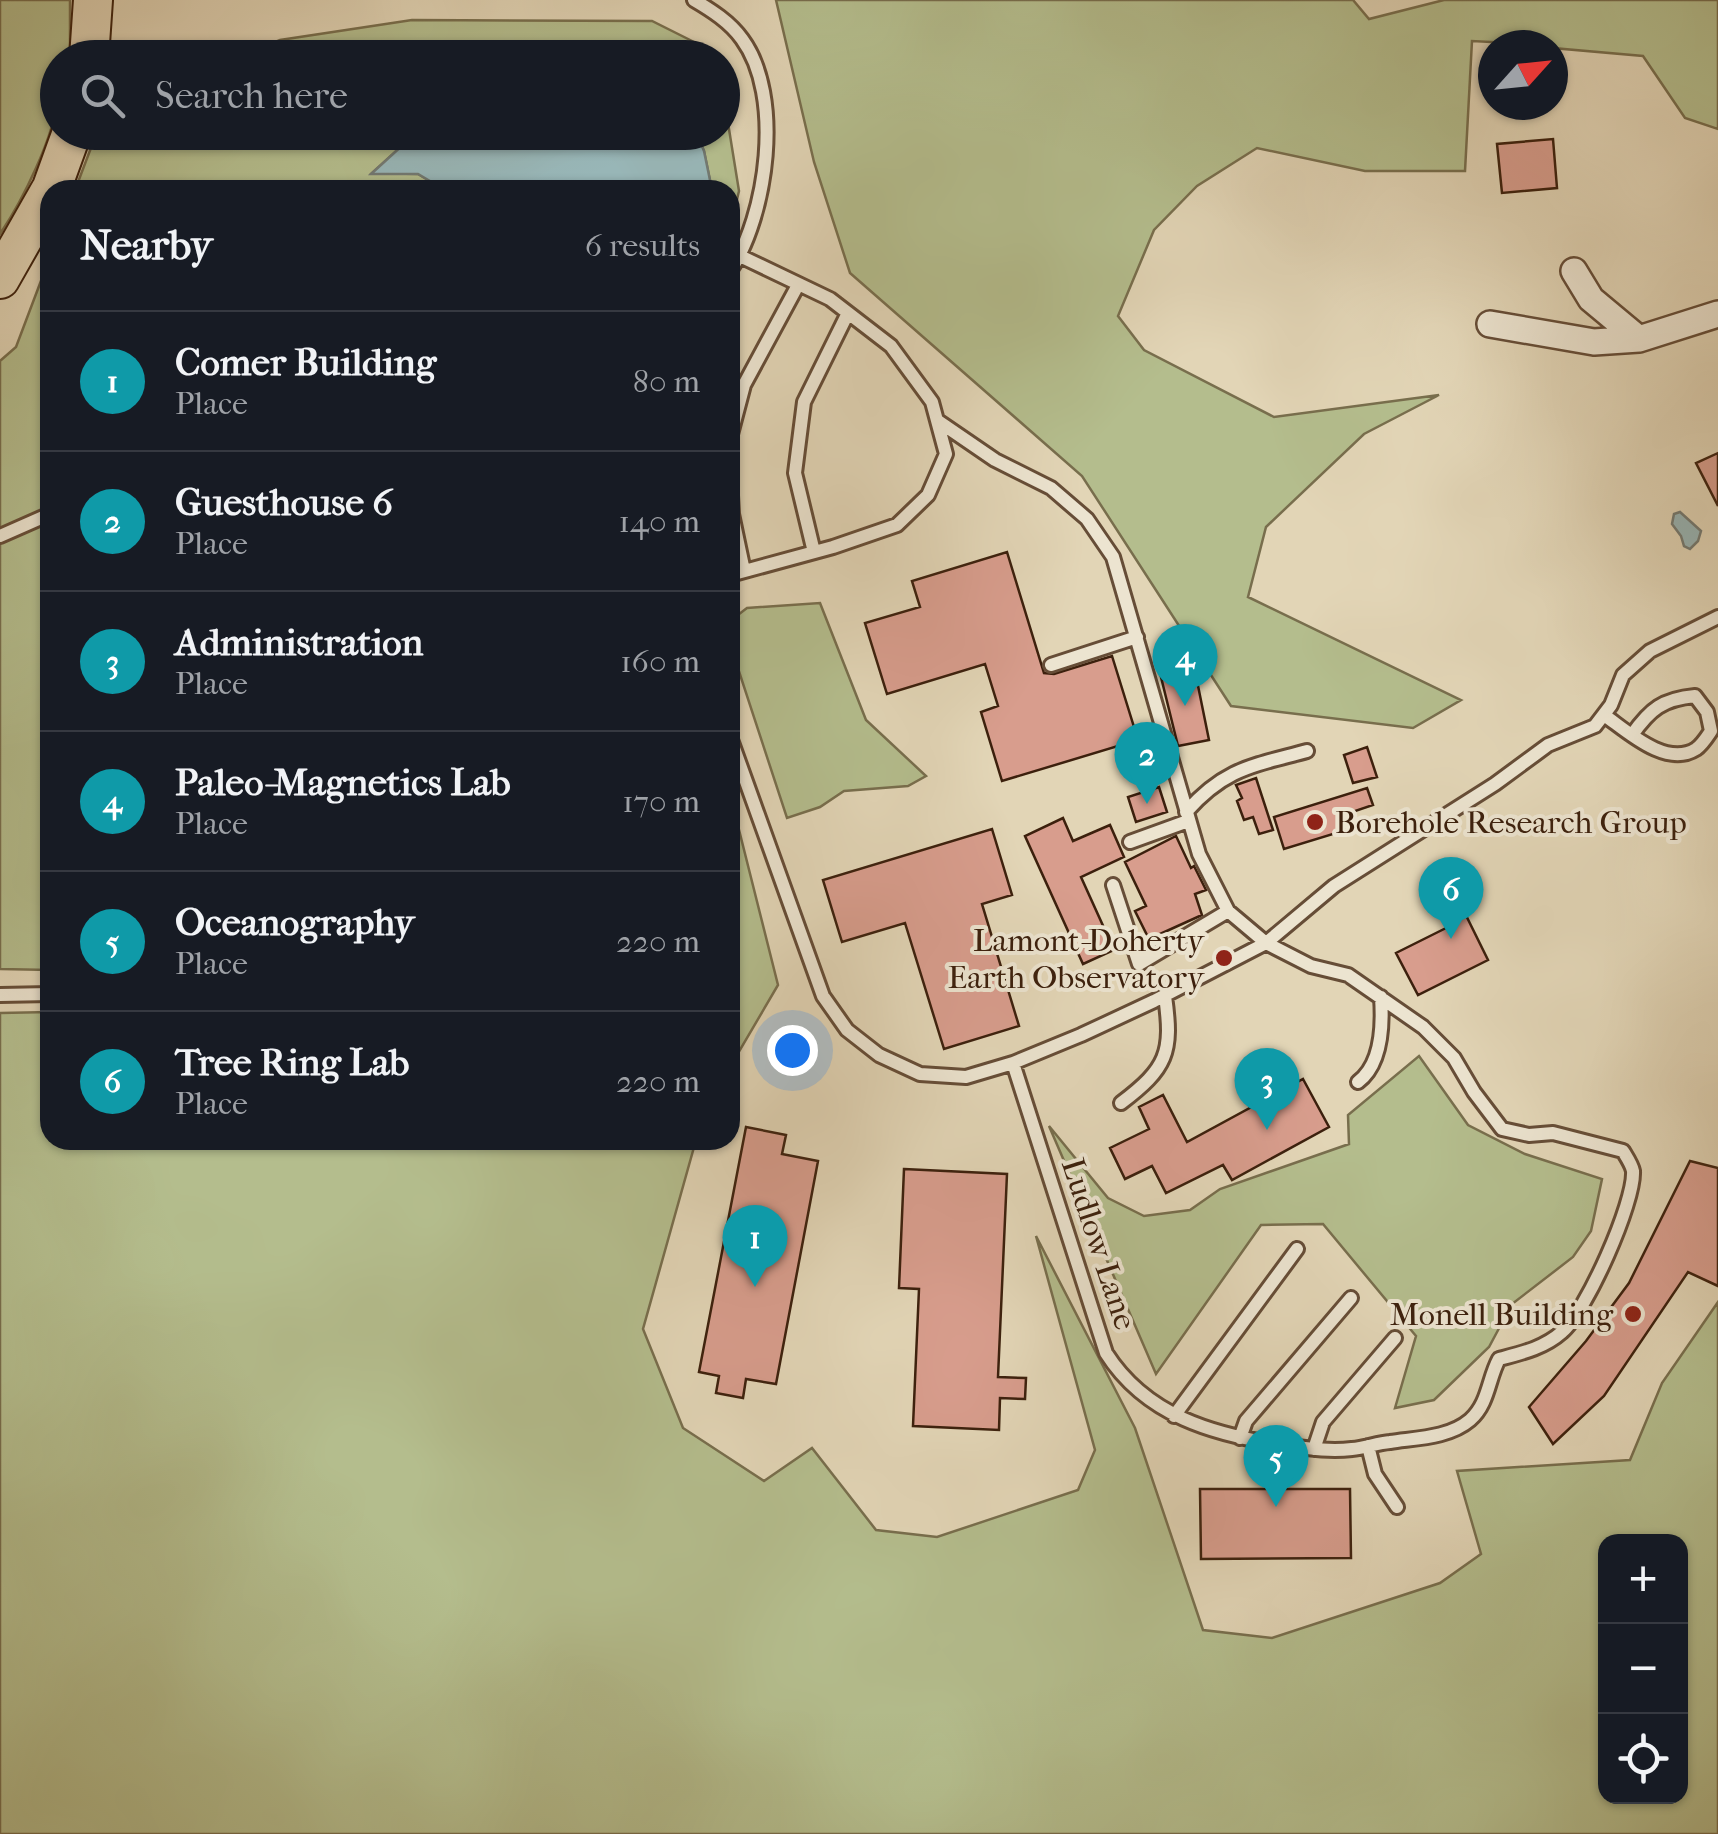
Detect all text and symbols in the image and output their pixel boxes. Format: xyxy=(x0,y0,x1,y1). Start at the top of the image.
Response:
north arrow xyxy=(1478,30,1568,120)
search box xyxy=(40,40,740,150)
icon: search xyxy=(75,68,130,123)
text: Search here xyxy=(155,73,348,118)
text: Nearby xyxy=(80,221,212,270)
text: 6 results xyxy=(585,227,700,264)
text: Comer Building xyxy=(175,340,436,385)
text: 1 xyxy=(107,363,118,400)
text: 80 m xyxy=(633,363,700,400)
text: Place xyxy=(175,385,248,422)
text: Guesthouse 6 xyxy=(175,480,393,525)
text: 2 xyxy=(104,503,121,540)
text: 140 m xyxy=(619,503,700,540)
text: Place xyxy=(175,525,248,562)
text: Administration xyxy=(175,620,423,665)
pin: 4 xyxy=(1152,624,1218,706)
text: 3 xyxy=(106,643,119,680)
text: 160 m xyxy=(620,643,700,680)
text: Place xyxy=(175,665,248,702)
pin: 2 xyxy=(1114,722,1180,804)
text: Paleo-Magnetics Lab xyxy=(175,760,511,805)
text: 4 xyxy=(103,783,122,820)
text: 170 m xyxy=(622,783,700,820)
place label: Borehole Research Group xyxy=(1335,804,1687,841)
text: Place xyxy=(175,805,248,842)
marker: Borehole Research Group xyxy=(1304,811,1326,833)
pin: 6 xyxy=(1418,856,1484,939)
text: Oceanography xyxy=(175,900,414,945)
place label: Lamont-Doherty Earth Observatory xyxy=(948,922,1205,996)
text: 5 xyxy=(106,923,119,960)
text: 220 m xyxy=(616,923,700,960)
text: Place xyxy=(175,945,248,982)
marker: Lamont-Doherty Earth Observatory xyxy=(1213,947,1235,969)
your location xyxy=(767,1025,818,1076)
text: Tree Ring Lab xyxy=(175,1040,409,1085)
pin: 3 xyxy=(1234,1048,1300,1130)
text: 6 xyxy=(104,1063,121,1100)
text: 220 m xyxy=(616,1063,700,1100)
text: Place xyxy=(175,1085,248,1122)
street label: Ludlow Lane xyxy=(1054,1154,1144,1335)
pin: 1 xyxy=(722,1204,788,1287)
place label: Monell Building xyxy=(1390,1296,1614,1333)
marker: Monell Building xyxy=(1622,1303,1644,1325)
pin: 5 xyxy=(1244,1424,1308,1507)
map controls xyxy=(1598,1534,1688,1804)
button: + xyxy=(1598,1534,1688,1624)
button: − xyxy=(1598,1624,1688,1714)
button: locate xyxy=(1598,1714,1688,1804)

